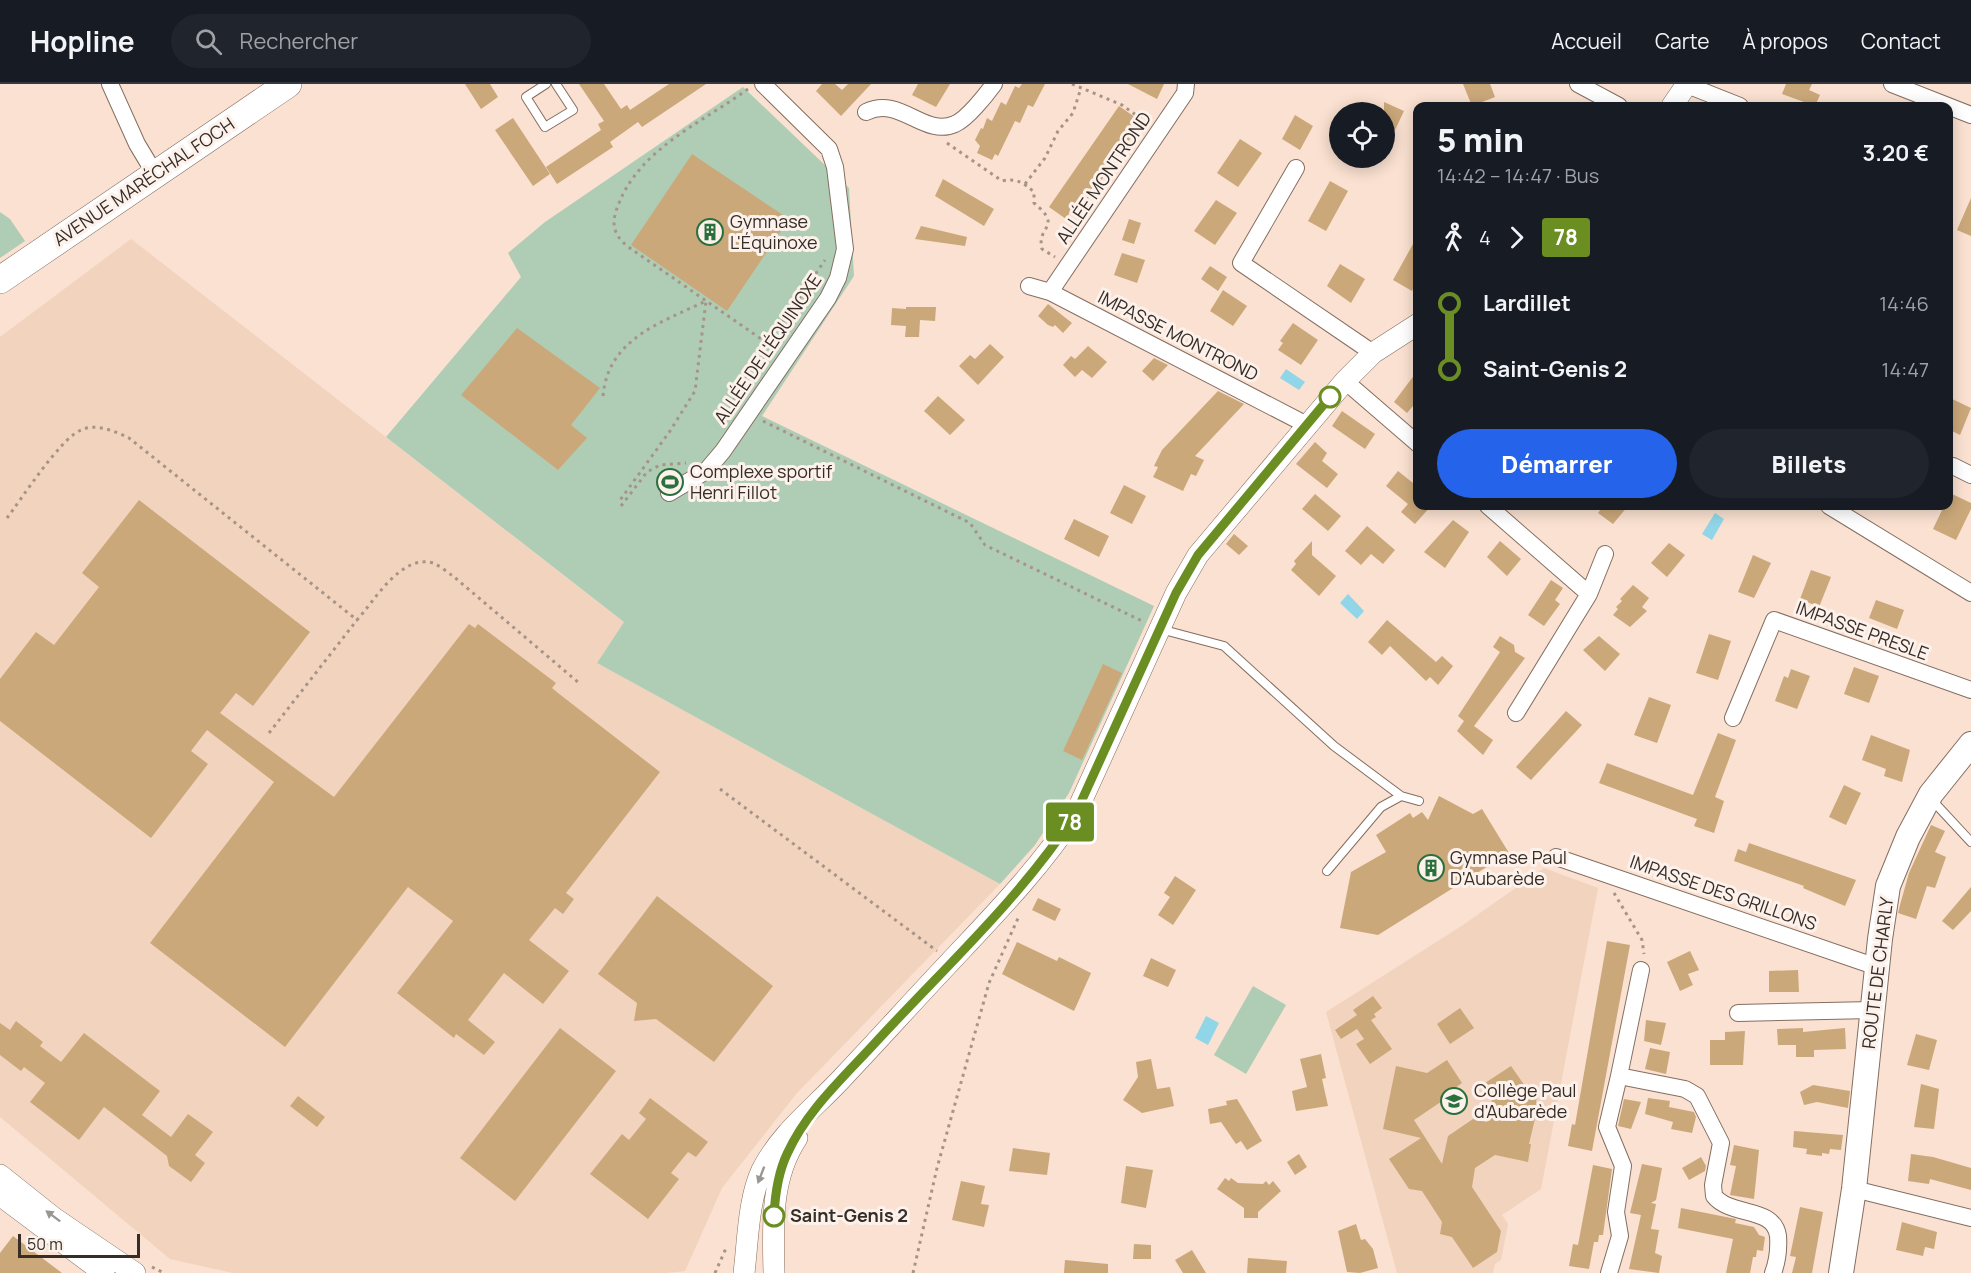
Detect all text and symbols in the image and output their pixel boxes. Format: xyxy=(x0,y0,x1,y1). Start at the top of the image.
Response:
search box xyxy=(171,14,591,68)
text: Hopline xyxy=(30,22,135,60)
icon: search xyxy=(192,25,225,58)
text: Rechercher xyxy=(240,26,358,56)
text: Accueil xyxy=(1551,27,1622,55)
text: Carte xyxy=(1655,27,1709,55)
text: À propos xyxy=(1742,27,1828,55)
text: Contact xyxy=(1861,27,1941,55)
map controls xyxy=(1329,102,1395,168)
button: locate xyxy=(1329,102,1395,168)
street label: ALLÉE MONTROND xyxy=(1050,107,1156,248)
street label: AVENUE MARÉCHAL FOCH xyxy=(48,112,239,251)
text: 5 min xyxy=(1437,117,1524,162)
text: 3.20 € xyxy=(1863,138,1929,168)
text: 14:42 – 14:47 · Bus xyxy=(1437,162,1599,189)
place label: Gymnase L'Équinoxe xyxy=(730,209,817,254)
building icon: Gymnase L'Équinoxe xyxy=(695,217,725,247)
icon: walk xyxy=(1437,221,1470,254)
icon: forward xyxy=(1500,221,1533,254)
text: 78 xyxy=(1554,223,1578,251)
text: 4 xyxy=(1479,224,1491,251)
street label: ALLÉE DE L'ÉQUINOXE xyxy=(708,269,826,428)
street label: IMPASSE MONTROND xyxy=(1094,284,1263,386)
text: Lardillet xyxy=(1483,288,1571,318)
text: 14:46 xyxy=(1879,290,1929,317)
text: Saint-Genis 2 xyxy=(1483,354,1627,384)
text: 14:47 xyxy=(1882,356,1929,383)
unlabelled marker xyxy=(1319,386,1341,408)
button: Démarrer xyxy=(1437,429,1677,498)
button: Billets xyxy=(1689,429,1929,498)
place label: Complexe sportif Henri Fillot xyxy=(690,459,833,504)
sports icon: Complexe sportif Henri Fillot xyxy=(655,467,685,497)
street label: IMPASSE PRESLE xyxy=(1793,595,1932,665)
line badge: 78 xyxy=(1043,802,1097,842)
text: 78 xyxy=(1058,808,1082,836)
place label: Gymnase Paul D'Aubarède xyxy=(1450,845,1567,890)
street label: IMPASSE DES GRILLONS xyxy=(1627,849,1820,935)
building icon: Gymnase Paul D'Aubarède xyxy=(1416,853,1446,883)
street label: ROUTE DE CHARLY xyxy=(1856,895,1898,1050)
place label: Collège Paul d'Aubarède xyxy=(1474,1078,1577,1123)
school or university icon: Collège Paul d'Aubarède xyxy=(1439,1086,1469,1116)
one-way arrow xyxy=(756,1166,766,1184)
place label: Saint-Genis 2 xyxy=(790,1203,908,1227)
marker: Saint-Genis 2 xyxy=(763,1205,785,1227)
one-way arrow xyxy=(45,1210,61,1222)
scale bar xyxy=(18,1231,140,1258)
text: 50 m xyxy=(27,1233,63,1255)

